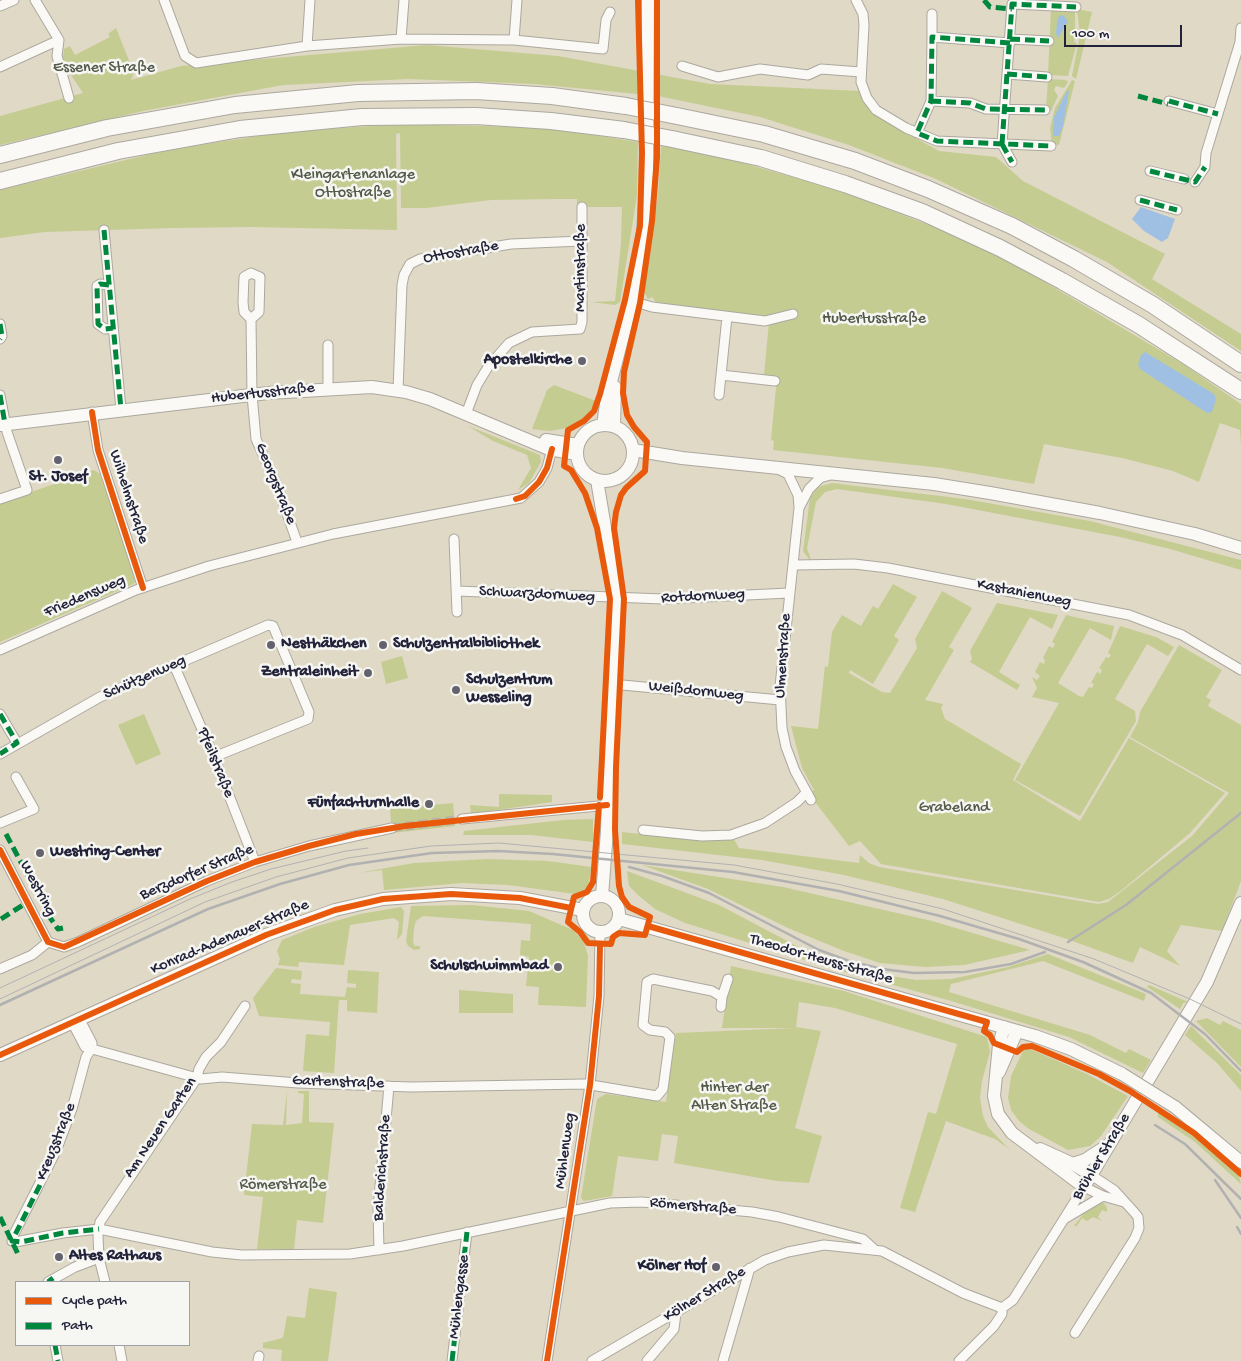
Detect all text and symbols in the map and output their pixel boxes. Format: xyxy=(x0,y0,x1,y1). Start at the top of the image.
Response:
scale bar xyxy=(1066,15,1184,47)
text: 100 m xyxy=(1072,25,1109,43)
park label: Essener Straße xyxy=(53,59,155,79)
park label: Kleingartenanlage Ottostraße xyxy=(291,166,415,204)
street label: Martinstraße xyxy=(572,224,592,312)
street label: Ottostraße xyxy=(422,237,500,269)
park label: Hubertusstraße xyxy=(822,310,926,330)
place label: Apostelkirche xyxy=(484,351,572,371)
marker: Apostelkirche xyxy=(576,355,588,367)
street label: Hubertusstraße xyxy=(210,379,316,409)
street label: Georgstraße xyxy=(250,440,300,528)
street label: Wilhelmstraße xyxy=(104,448,152,546)
marker: St. Josef xyxy=(52,454,64,466)
place label: St. Josef xyxy=(29,468,87,488)
street label: Friedensweg xyxy=(41,571,129,623)
street label: Kastanienweg xyxy=(975,575,1073,613)
street label: Schwarzdornweg xyxy=(478,582,596,608)
street label: Rotdornweg xyxy=(661,585,745,609)
street label: Ulmenstraße xyxy=(771,613,797,699)
place label: Nesthäkchen xyxy=(281,635,367,655)
place label: Schulzentralbibliothek xyxy=(393,635,539,655)
marker: Nesthäkchen xyxy=(265,639,277,651)
marker: Schulzentralbibliothek xyxy=(377,639,389,651)
street label: Schützenweg xyxy=(101,651,189,705)
place label: Zentraleinheit xyxy=(261,663,358,683)
marker: Zentraleinheit xyxy=(362,667,374,679)
place label: Schulzentrum Wesseling xyxy=(466,671,552,709)
street label: Weißdornweg xyxy=(647,677,745,707)
marker: Schulzentrum Wesseling xyxy=(450,684,462,696)
street label: Pfeilstraße xyxy=(192,725,238,801)
place label: Fünfachturnhalle xyxy=(308,794,419,814)
marker: Fünfachturnhalle xyxy=(423,798,435,810)
park label: Grabeland xyxy=(919,799,989,819)
street label: Berzdorfer Straße xyxy=(137,840,257,906)
place label: Westring-Center xyxy=(50,843,160,863)
marker: Westring-Center xyxy=(34,847,46,859)
street label: Westring xyxy=(14,858,60,920)
street label: Konrad-Adenauer-Straße xyxy=(148,896,312,980)
street label: Theodor-Heuss-Straße xyxy=(747,930,895,990)
place label: Schulschwimmbad xyxy=(430,957,548,977)
marker: Schulschwimmbad xyxy=(552,961,564,973)
street label: Gartenstraße xyxy=(292,1072,384,1094)
street label: Am Neuen Garten xyxy=(120,1074,202,1182)
park label: Hinter der Alten Straße xyxy=(691,1079,777,1117)
street label: Kreuzstraße xyxy=(33,1100,81,1184)
street label: Brühler Straße xyxy=(1069,1110,1135,1204)
street label: Mühlenweg xyxy=(551,1112,581,1190)
street label: Balderichstraße xyxy=(370,1114,396,1222)
park label: Römerstraße xyxy=(240,1176,326,1196)
street label: Römerstraße xyxy=(649,1194,737,1220)
place label: Altes Rathaus xyxy=(69,1247,161,1267)
marker: Altes Rathaus xyxy=(53,1251,65,1263)
street label: Mühlengasse xyxy=(445,1254,475,1340)
place label: Kölner Hof xyxy=(638,1257,706,1277)
marker: Kölner Hof xyxy=(710,1261,722,1273)
street label: Kölner Straße xyxy=(660,1263,750,1327)
legend xyxy=(15,1281,190,1346)
text: Cycle path xyxy=(62,1292,127,1310)
text: Path xyxy=(62,1317,93,1335)

